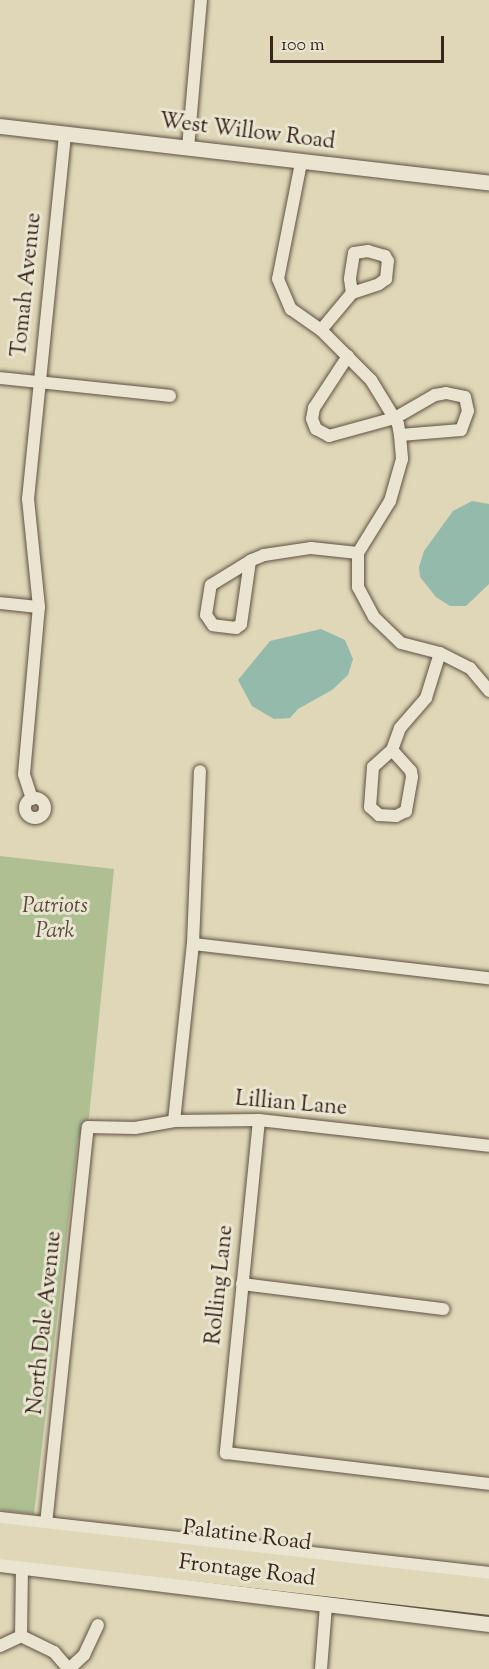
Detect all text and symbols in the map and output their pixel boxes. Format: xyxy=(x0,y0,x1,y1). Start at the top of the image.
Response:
scale bar xyxy=(273,24,447,62)
text: 100 m xyxy=(281,33,325,59)
street label: West Willow Road xyxy=(158,109,336,157)
street label: Tomah Avenue xyxy=(7,212,49,358)
park label: Patriots Park xyxy=(22,894,88,945)
street label: Lillian Lane xyxy=(234,1087,348,1123)
street label: Rolling Lane xyxy=(202,1224,240,1346)
street label: North Dale Avenue xyxy=(23,1230,69,1416)
street label: Palatine Road xyxy=(181,1516,313,1558)
street label: Frontage Road xyxy=(177,1551,317,1593)

